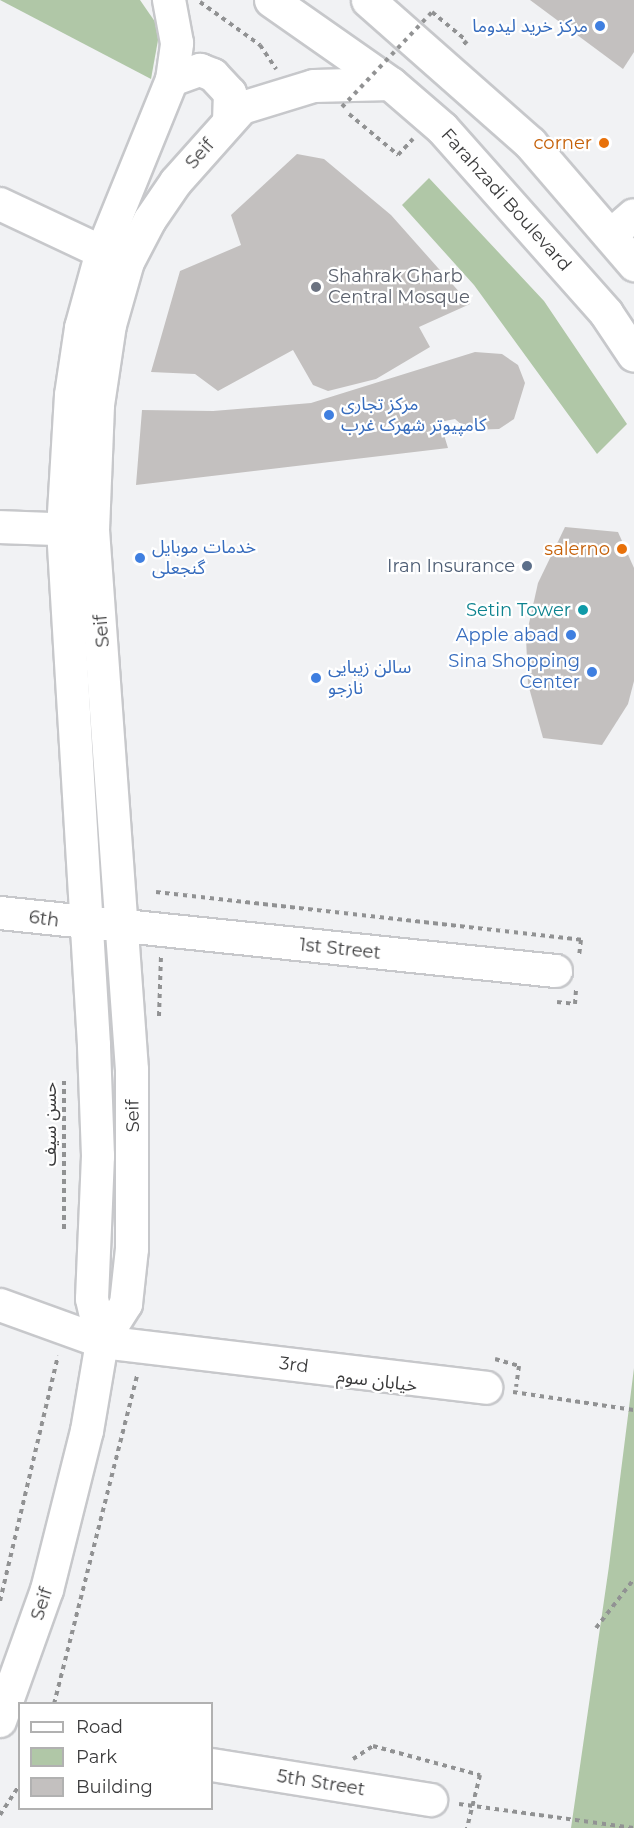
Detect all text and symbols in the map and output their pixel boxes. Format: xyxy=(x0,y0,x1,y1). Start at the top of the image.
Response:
place label: مرکز خرید لیدوما xyxy=(472,15,588,37)
marker: مرکز خرید لیدوما xyxy=(593,19,607,33)
street label: Farahzadi Boulevard xyxy=(436,124,576,276)
place label: corner xyxy=(533,132,592,154)
street label: Seif xyxy=(181,135,219,173)
marker: corner xyxy=(597,136,611,150)
place label: Shahrak Gharb Central Mosque xyxy=(328,266,470,308)
marker: Shahrak Gharb Central Mosque xyxy=(309,280,323,294)
place label: مرکز تجاری کامپیوتر شهرک غرب xyxy=(341,394,486,436)
marker: مرکز تجاری کامپیوتر شهرک غرب xyxy=(322,408,336,422)
place label: خدمات موبایل گنجعلی xyxy=(152,537,256,580)
place label: salerno xyxy=(544,538,610,560)
marker: salerno xyxy=(615,542,629,556)
marker: خدمات موبایل گنجعلی xyxy=(133,551,147,565)
place label: Iran Insurance xyxy=(387,555,515,577)
marker: Iran Insurance xyxy=(520,559,534,573)
place label: Setin Tower xyxy=(466,599,571,621)
marker: Setin Tower xyxy=(576,603,590,617)
street label: Seif xyxy=(90,614,114,648)
place label: Apple abad xyxy=(456,624,559,646)
marker: Apple abad xyxy=(564,628,578,642)
place label: Sina Shopping Center xyxy=(448,651,580,694)
place label: سالن زیبایی نازجو xyxy=(328,657,411,700)
marker: Sina Shopping Center xyxy=(585,665,599,679)
marker: سالن زیبایی نازجو xyxy=(309,671,323,685)
street label: 6th xyxy=(27,906,61,932)
street label: 1st Street xyxy=(298,934,382,964)
street label: حسن سیف xyxy=(39,1082,61,1166)
street label: Seif xyxy=(122,1099,144,1133)
street label: 3rd xyxy=(278,1352,310,1378)
street label: خیابان سوم xyxy=(335,1365,419,1397)
street label: Seif xyxy=(27,1585,57,1623)
legend xyxy=(18,1702,213,1810)
text: Road xyxy=(76,1716,123,1738)
text: Park xyxy=(76,1746,117,1768)
street label: 5th Street xyxy=(275,1765,367,1801)
text: Building xyxy=(76,1776,153,1798)

